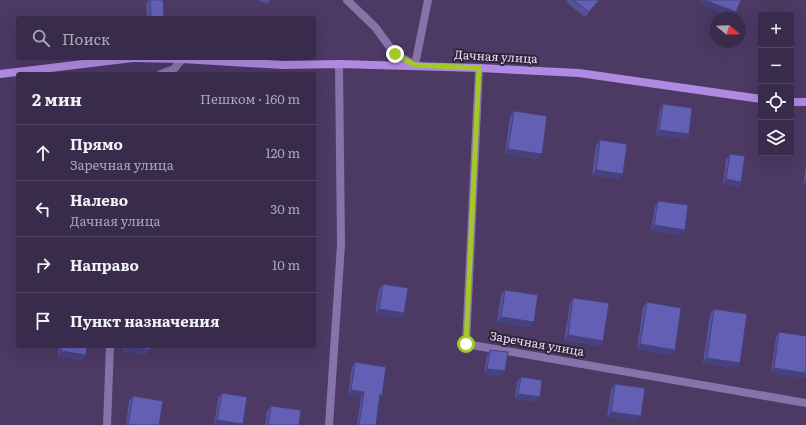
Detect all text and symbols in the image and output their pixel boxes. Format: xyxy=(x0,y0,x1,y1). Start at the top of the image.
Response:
north arrow xyxy=(710,12,746,48)
map controls xyxy=(758,12,794,156)
button: + xyxy=(758,12,794,48)
search box xyxy=(16,16,316,60)
icon: search xyxy=(30,27,52,49)
text: Поиск xyxy=(62,27,110,50)
route end xyxy=(386,45,404,63)
street label: Дачная улица xyxy=(454,45,539,67)
button: − xyxy=(758,48,794,84)
button: locate xyxy=(758,84,794,120)
text: 2 мин xyxy=(32,86,82,111)
text: Пешком · 160 m xyxy=(200,89,300,108)
button: layers xyxy=(758,120,794,156)
text: Прямо xyxy=(70,132,123,155)
icon: ahead xyxy=(32,142,54,164)
text: 120 m xyxy=(265,143,300,162)
text: Заречная улица xyxy=(70,155,174,174)
text: Налево xyxy=(70,188,128,211)
icon: left xyxy=(32,198,54,220)
text: 30 m xyxy=(270,199,300,218)
text: Дачная улица xyxy=(70,211,161,230)
text: Направо xyxy=(70,253,139,276)
icon: right xyxy=(32,254,54,276)
text: 10 m xyxy=(272,255,300,274)
text: Пункт назначения xyxy=(70,309,220,332)
icon: arrive xyxy=(32,310,54,332)
street label: Заречная улица xyxy=(488,326,586,360)
route start xyxy=(457,335,475,353)

